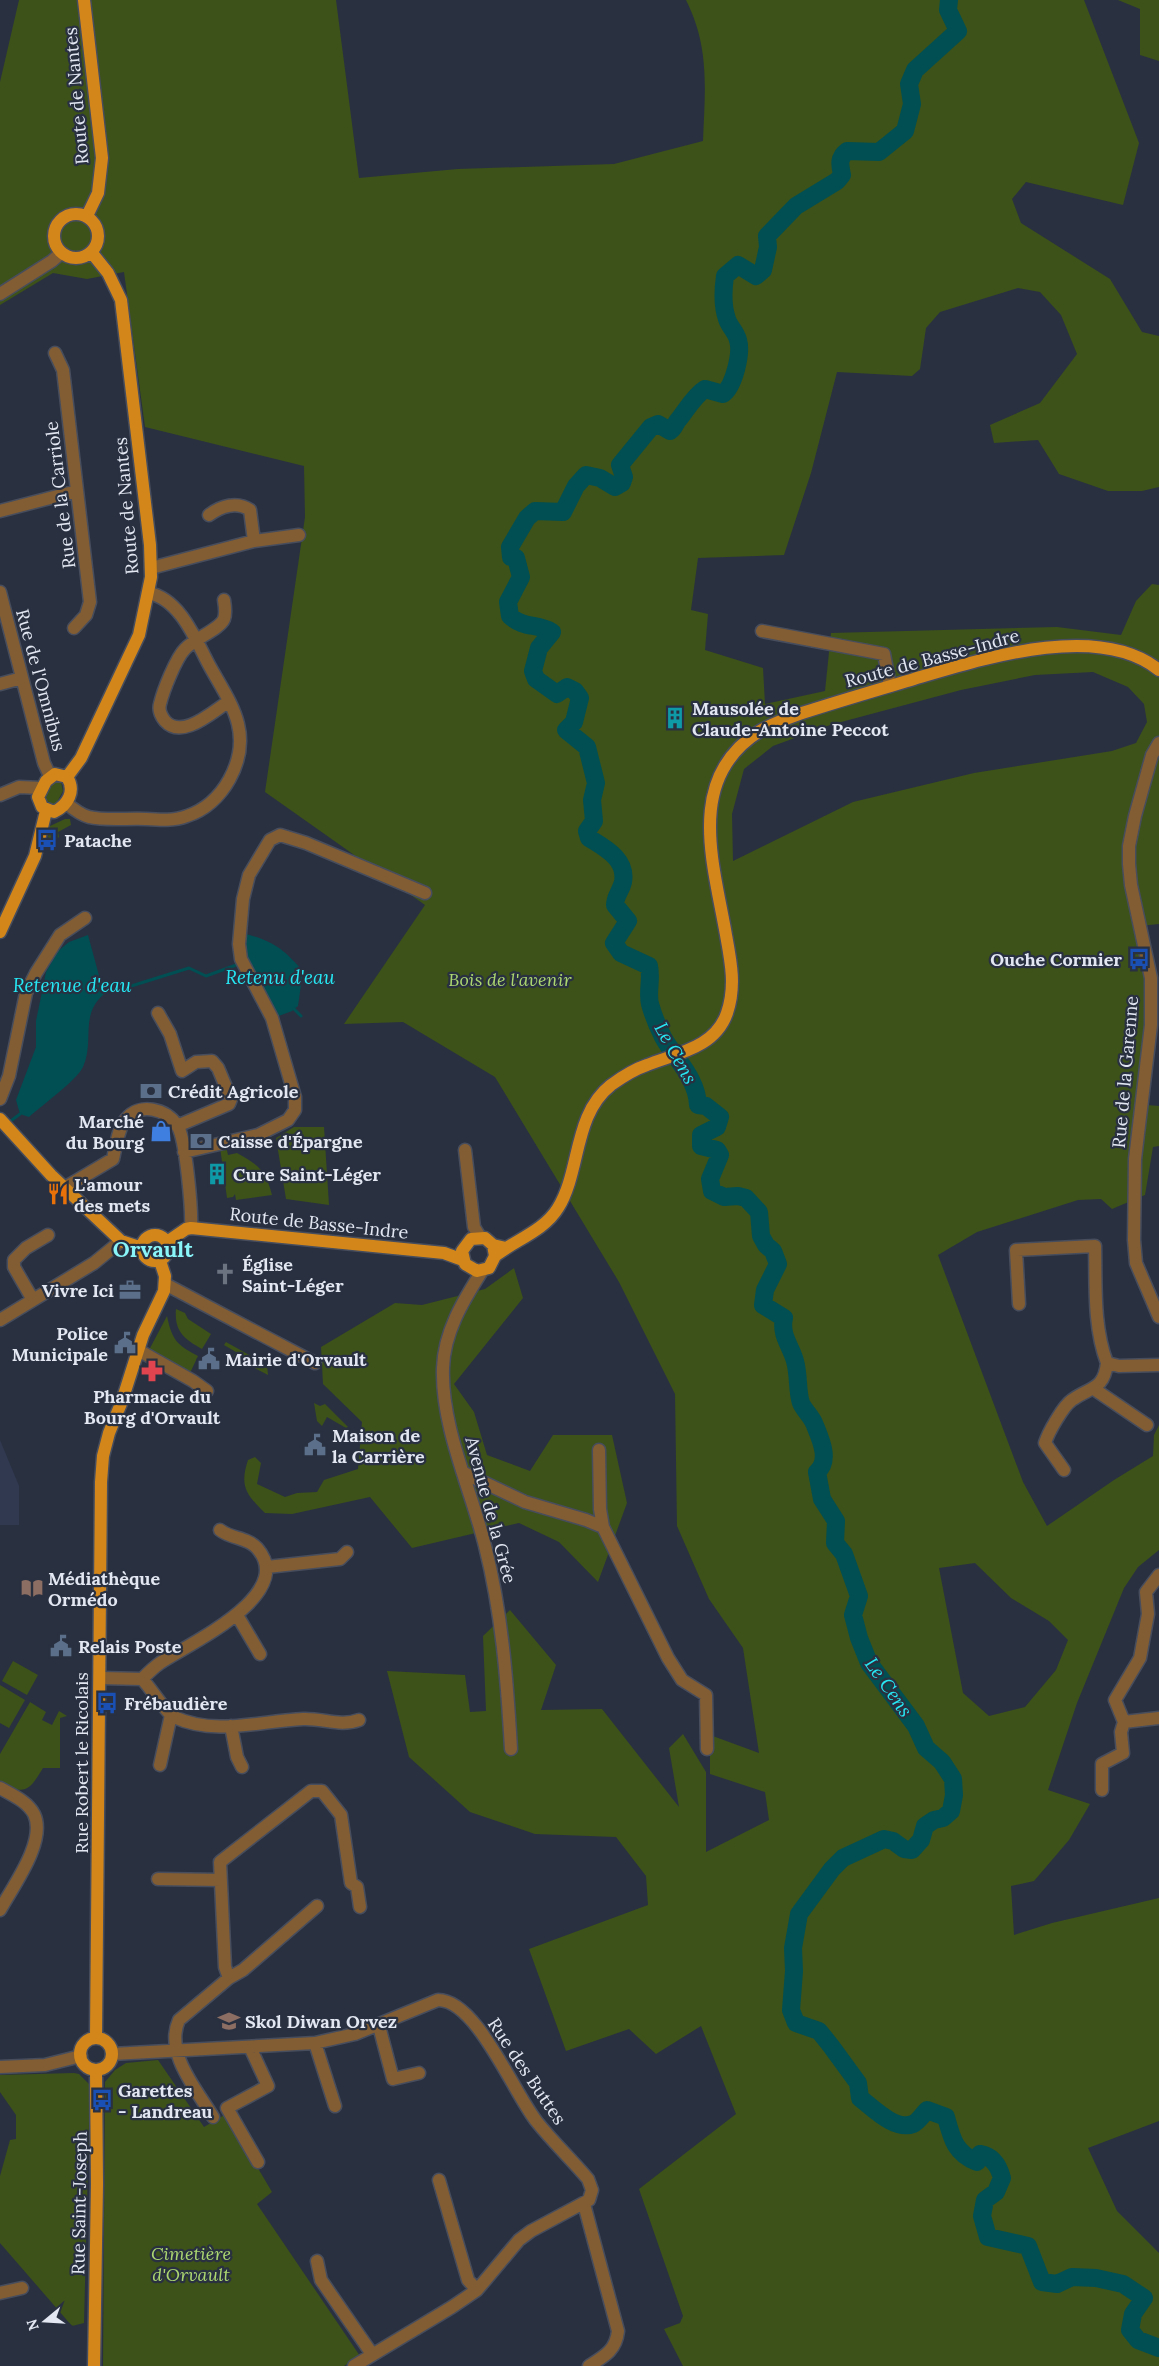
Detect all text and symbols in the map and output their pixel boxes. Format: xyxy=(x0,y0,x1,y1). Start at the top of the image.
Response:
street label: Route de Nantes xyxy=(59,26,93,166)
street label: Rue de la Carriole xyxy=(40,420,80,570)
street label: Route de Nantes xyxy=(109,436,143,576)
street label: Rue de l'Omnibus xyxy=(11,606,71,754)
street label: Route de Basse-Indre xyxy=(842,624,1022,692)
place label: Mausolée de Claude-Antoine Peccot xyxy=(692,697,889,741)
building icon: Mausolée de Claude-Antoine Peccot xyxy=(662,705,688,731)
bus stop icon: Patache xyxy=(34,827,60,853)
place label: Patache xyxy=(64,829,132,852)
bus stop icon: Ouche Cormier xyxy=(1126,946,1152,972)
place label: Ouche Cormier xyxy=(990,948,1122,971)
water label: Retenu d'eau xyxy=(225,965,335,989)
park label: Bois de l'avenir xyxy=(448,968,572,991)
water label: Retenue d'eau xyxy=(13,973,132,997)
street label: Rue de la Garenne xyxy=(1107,995,1143,1149)
water label: Le Cens xyxy=(649,1018,703,1088)
bank icon: Crédit Agricole xyxy=(138,1078,164,1104)
place label: Crédit Agricole xyxy=(168,1080,299,1103)
place label: Marché du Bourg xyxy=(66,1110,145,1154)
shop icon: Marché du Bourg xyxy=(148,1118,174,1144)
bank icon: Caisse d'Épargne xyxy=(188,1128,214,1154)
place label: Caisse d'Épargne xyxy=(218,1130,363,1153)
building icon: Cure Saint-Léger xyxy=(204,1161,230,1187)
place label: Cure Saint-Léger xyxy=(233,1163,381,1186)
place label: L'amour des mets xyxy=(74,1173,151,1217)
restaurant icon: L'amour des mets xyxy=(45,1181,71,1207)
street label: Route de Basse-Indre xyxy=(228,1202,410,1244)
district label: Orvault xyxy=(113,1235,194,1263)
place label: Église Saint-Léger xyxy=(242,1253,344,1297)
church icon: Église Saint-Léger xyxy=(212,1261,238,1287)
office icon: Vivre Ici xyxy=(117,1277,143,1303)
place label: Vivre Ici xyxy=(42,1279,114,1302)
place label: Police Municipale xyxy=(12,1322,108,1366)
public building icon: Police Municipale xyxy=(112,1330,138,1356)
public building icon: Mairie d'Orvault xyxy=(196,1346,222,1372)
place label: Mairie d'Orvault xyxy=(225,1348,367,1371)
pharmacy icon: Pharmacie du Bourg d'Orvault xyxy=(139,1358,165,1384)
place label: Pharmacie du Bourg d'Orvault xyxy=(84,1385,221,1429)
place label: Maison de la Carrière xyxy=(332,1424,425,1468)
public building icon: Maison de la Carrière xyxy=(302,1432,328,1458)
street label: Avenue de la Grée xyxy=(460,1433,522,1586)
place label: Médiathèque Ormédo xyxy=(48,1567,160,1611)
library icon: Médiathèque Ormédo xyxy=(19,1575,45,1601)
public building icon: Relais Poste xyxy=(48,1633,74,1659)
place label: Relais Poste xyxy=(78,1635,182,1658)
water label: Le Cens xyxy=(860,1653,918,1721)
street label: Rue Robert le Ricolais xyxy=(70,1672,93,1854)
bus stop icon: Frébaudière xyxy=(94,1690,120,1716)
place label: Frébaudière xyxy=(124,1692,228,1715)
school or university icon: Skol Diwan Orvez xyxy=(216,2008,242,2034)
place label: Skol Diwan Orvez xyxy=(245,2010,397,2033)
street label: Rue des Buttes xyxy=(483,2013,571,2129)
place label: Garettes - Landreau xyxy=(118,2079,212,2123)
bus stop icon: Garettes - Landreau xyxy=(89,2087,115,2113)
street label: Rue Saint-Joseph xyxy=(66,2131,92,2275)
park label: Cimetière d'Orvault xyxy=(151,2242,231,2286)
north arrow xyxy=(20,2296,70,2346)
text: N xyxy=(22,2317,43,2333)

